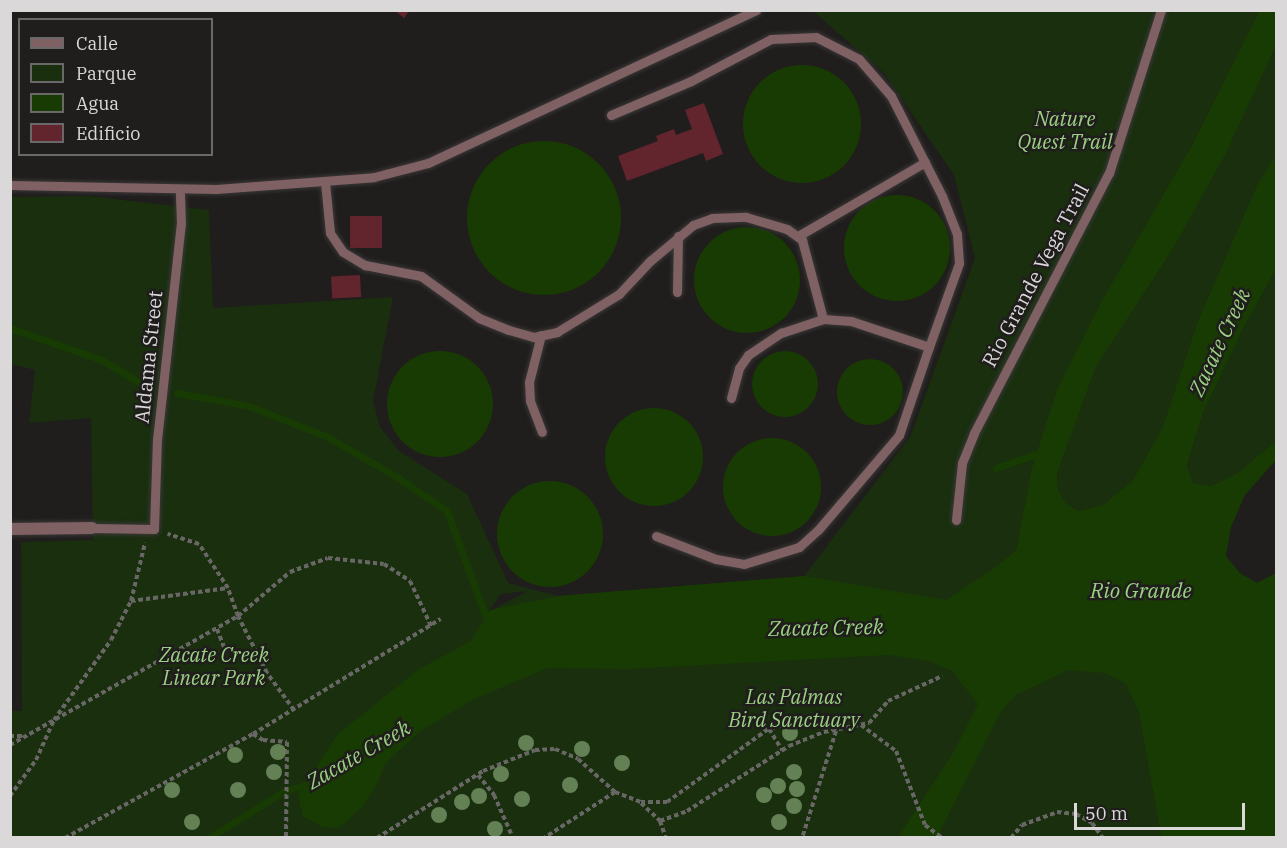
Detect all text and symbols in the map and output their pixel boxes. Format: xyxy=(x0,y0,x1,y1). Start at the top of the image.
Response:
legend xyxy=(18,18,213,156)
text: Calle xyxy=(76,32,118,55)
text: Parque xyxy=(76,62,136,85)
text: Agua xyxy=(76,92,119,115)
park label: Nature Quest Trail xyxy=(1017,106,1113,153)
text: Edificio xyxy=(76,122,140,145)
street label: Rio Grande Vega Trail xyxy=(976,179,1094,371)
water label: Zacate Creek xyxy=(1183,284,1255,400)
street label: Aldama Street xyxy=(129,289,167,425)
water label: Rio Grande xyxy=(1090,577,1192,603)
water label: Zacate Creek xyxy=(768,613,884,641)
park label: Zacate Creek Linear Park xyxy=(159,642,269,689)
park label: Las Palmas Bird Sanctuary xyxy=(729,684,859,731)
water label: Zacate Creek xyxy=(302,714,414,794)
scale bar xyxy=(1077,791,1248,829)
text: 50 m xyxy=(1085,802,1128,825)

